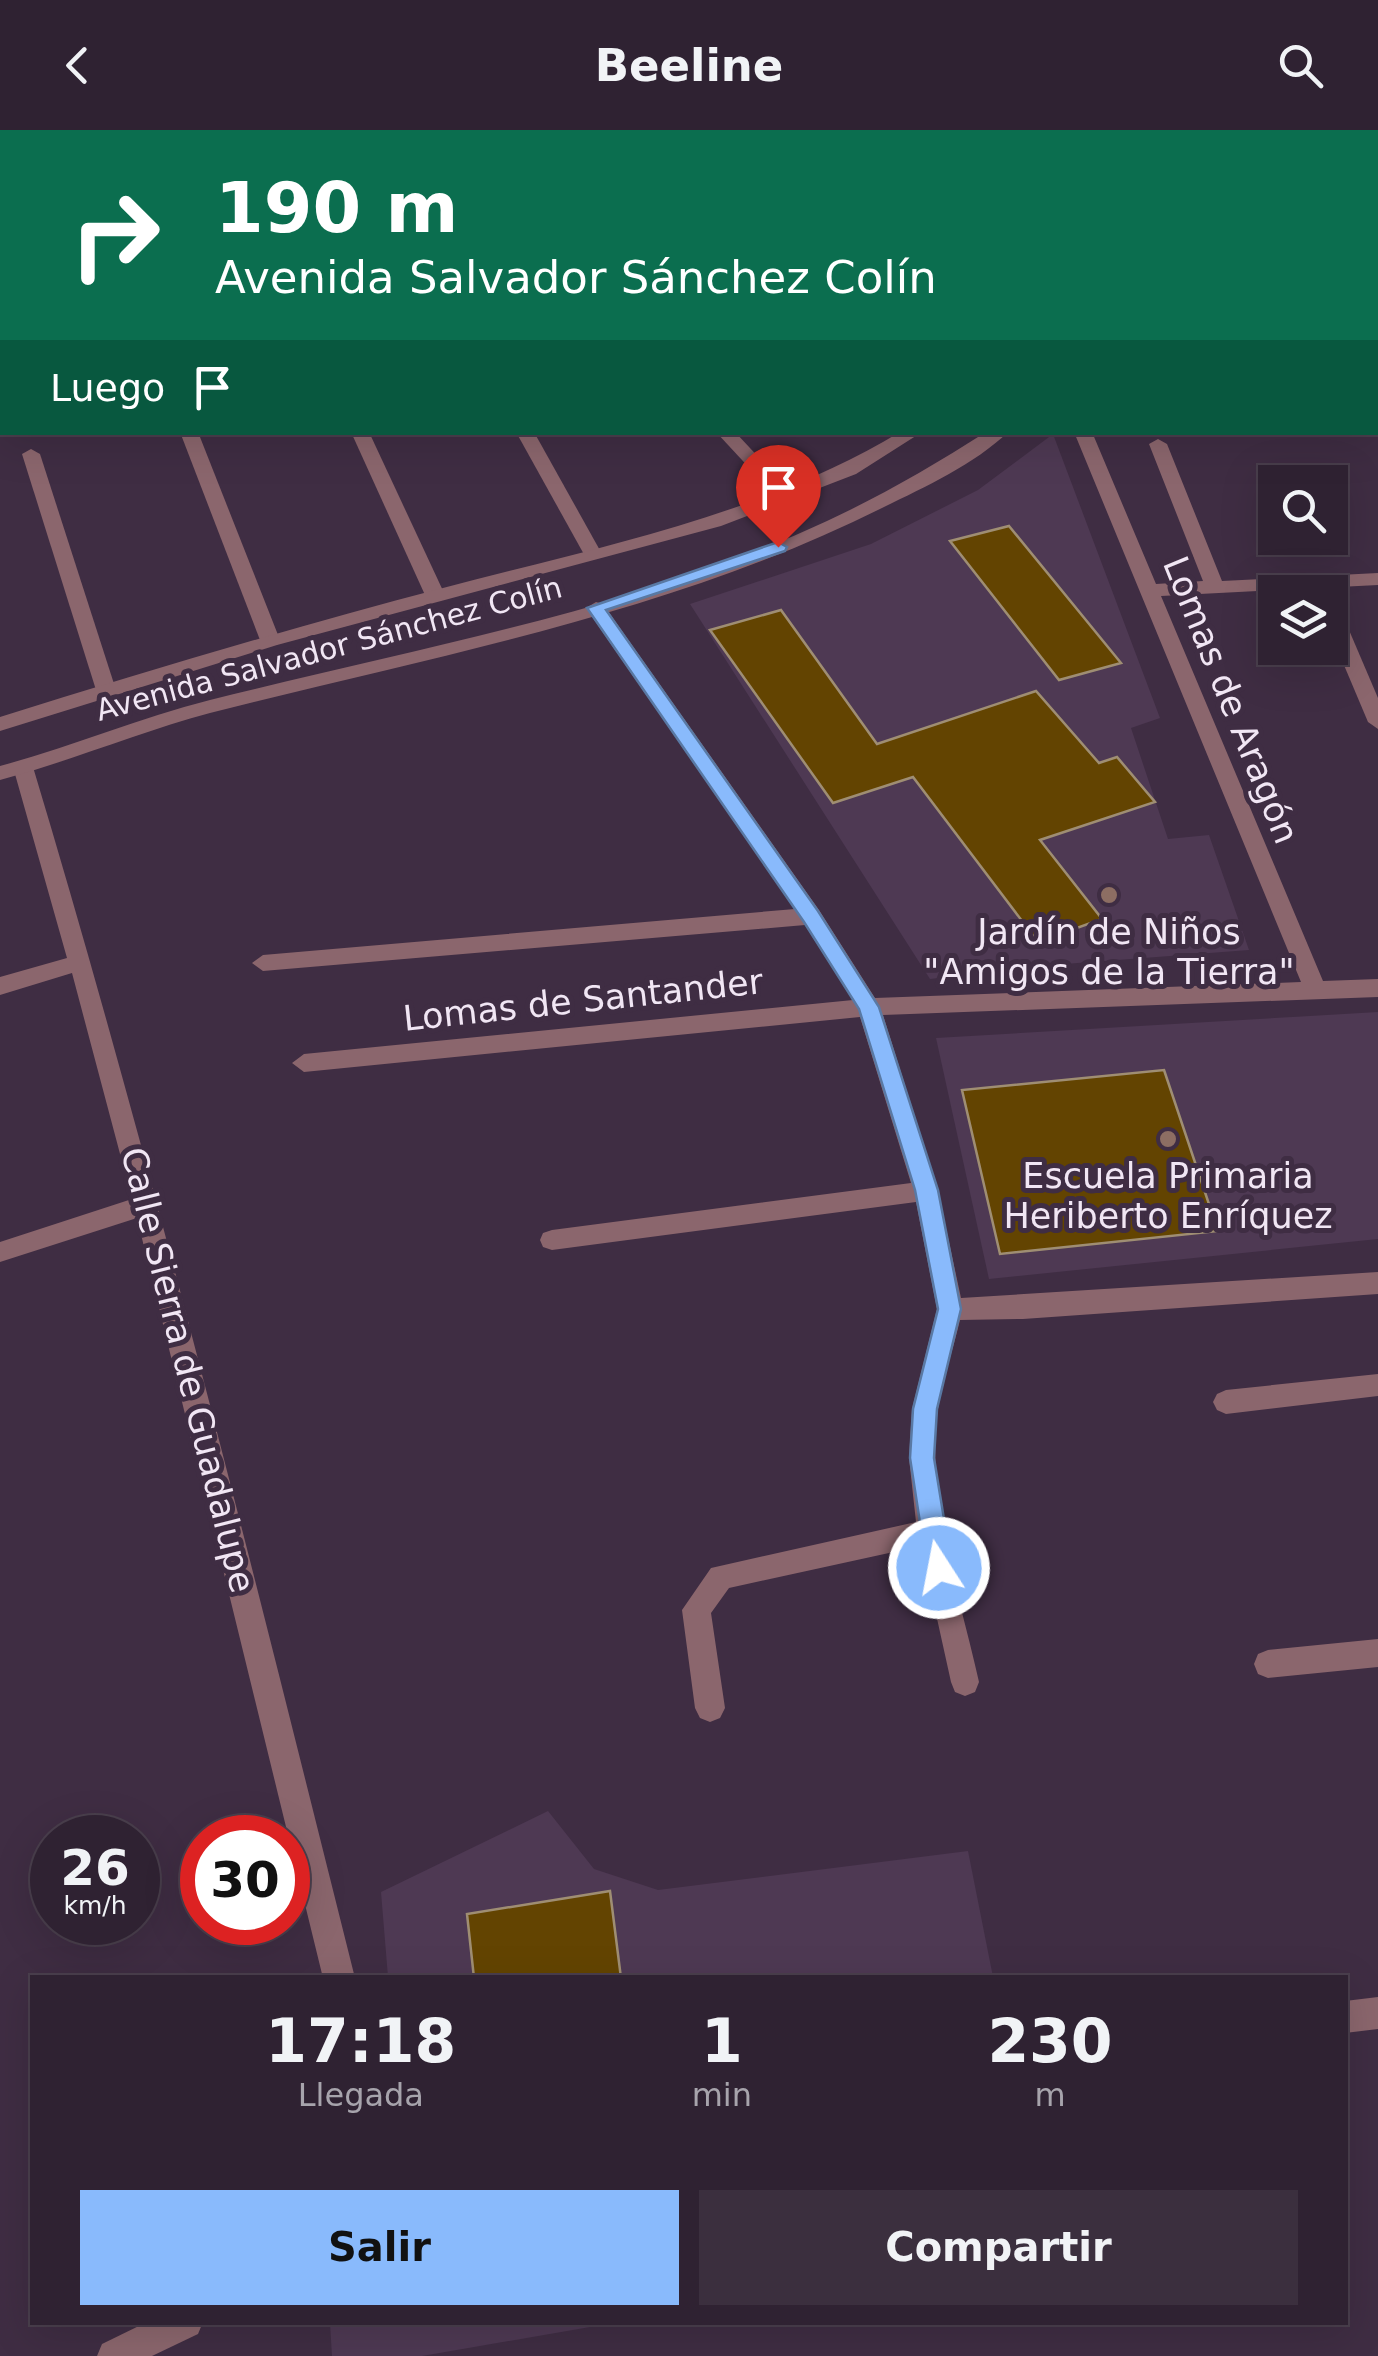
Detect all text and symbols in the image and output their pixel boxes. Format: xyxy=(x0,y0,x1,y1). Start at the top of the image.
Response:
icon: back xyxy=(50,38,105,93)
icon: search xyxy=(1273,38,1328,93)
text: Beeline xyxy=(595,39,783,92)
text: 190 m xyxy=(215,167,458,249)
icon: right xyxy=(50,170,180,300)
text: Avenida Salvador Sánchez Colín xyxy=(215,251,937,304)
icon: arrive xyxy=(185,360,240,415)
text: Luego xyxy=(50,366,165,410)
pin xyxy=(736,445,821,548)
icon: arrive xyxy=(751,460,806,515)
map controls xyxy=(1258,465,1348,665)
button: search xyxy=(1258,465,1348,555)
street label: Lomas de Aragón xyxy=(1155,551,1307,849)
street label: Avenida Salvador Sánchez Colín xyxy=(92,569,566,728)
button: layers xyxy=(1258,575,1348,665)
marker: Jardín de Niños "Amigos de la Tierra" xyxy=(1098,884,1120,906)
place label: Jardín de Niños "Amigos de la Tierra" xyxy=(923,912,1295,992)
street label: Lomas de Santander xyxy=(401,961,765,1039)
marker: Escuela Primaria Heriberto Enríquez xyxy=(1157,1128,1179,1150)
street label: Calle Sierra de Guadalupe xyxy=(113,1143,263,1597)
place label: Escuela Primaria Heriberto Enríquez xyxy=(1003,1156,1333,1236)
position arrow xyxy=(887,1516,991,1620)
speed limit sign: 30 xyxy=(180,1815,310,1945)
text: 26 xyxy=(60,1839,130,1897)
text: km/h xyxy=(63,1891,127,1920)
text: 17:18 xyxy=(265,2006,456,2076)
text: 1 xyxy=(701,2006,743,2076)
text: 230 xyxy=(987,2006,1113,2076)
text: Llegada xyxy=(298,2076,424,2114)
text: min xyxy=(692,2076,752,2114)
text: m xyxy=(1034,2076,1066,2114)
button: Salir xyxy=(80,2190,679,2305)
button: Compartir xyxy=(699,2190,1298,2305)

